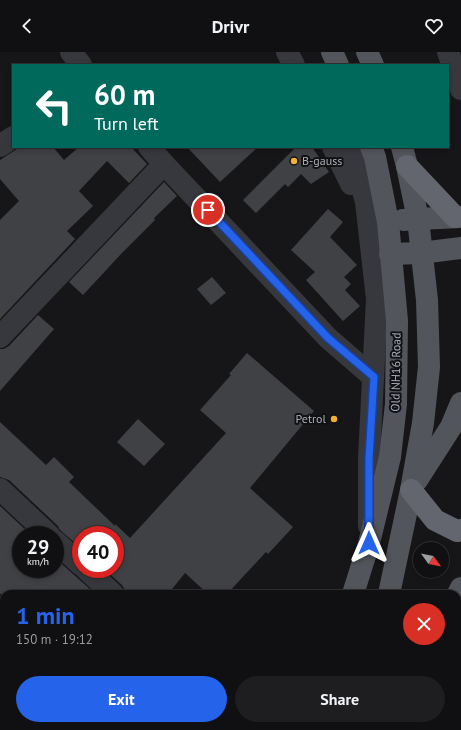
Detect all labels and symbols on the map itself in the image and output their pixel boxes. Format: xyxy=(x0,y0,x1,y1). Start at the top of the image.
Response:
place label: B-gauss xyxy=(302,153,342,168)
marker: B-gauss xyxy=(289,156,299,166)
pin xyxy=(191,193,225,227)
street label: Old NH16 Road xyxy=(387,332,404,412)
place label: Petrol xyxy=(296,411,326,426)
marker: Petrol xyxy=(329,414,339,424)
position arrow xyxy=(348,522,390,564)
speed limit sign: 40 xyxy=(72,526,124,578)
north arrow xyxy=(413,542,449,578)

